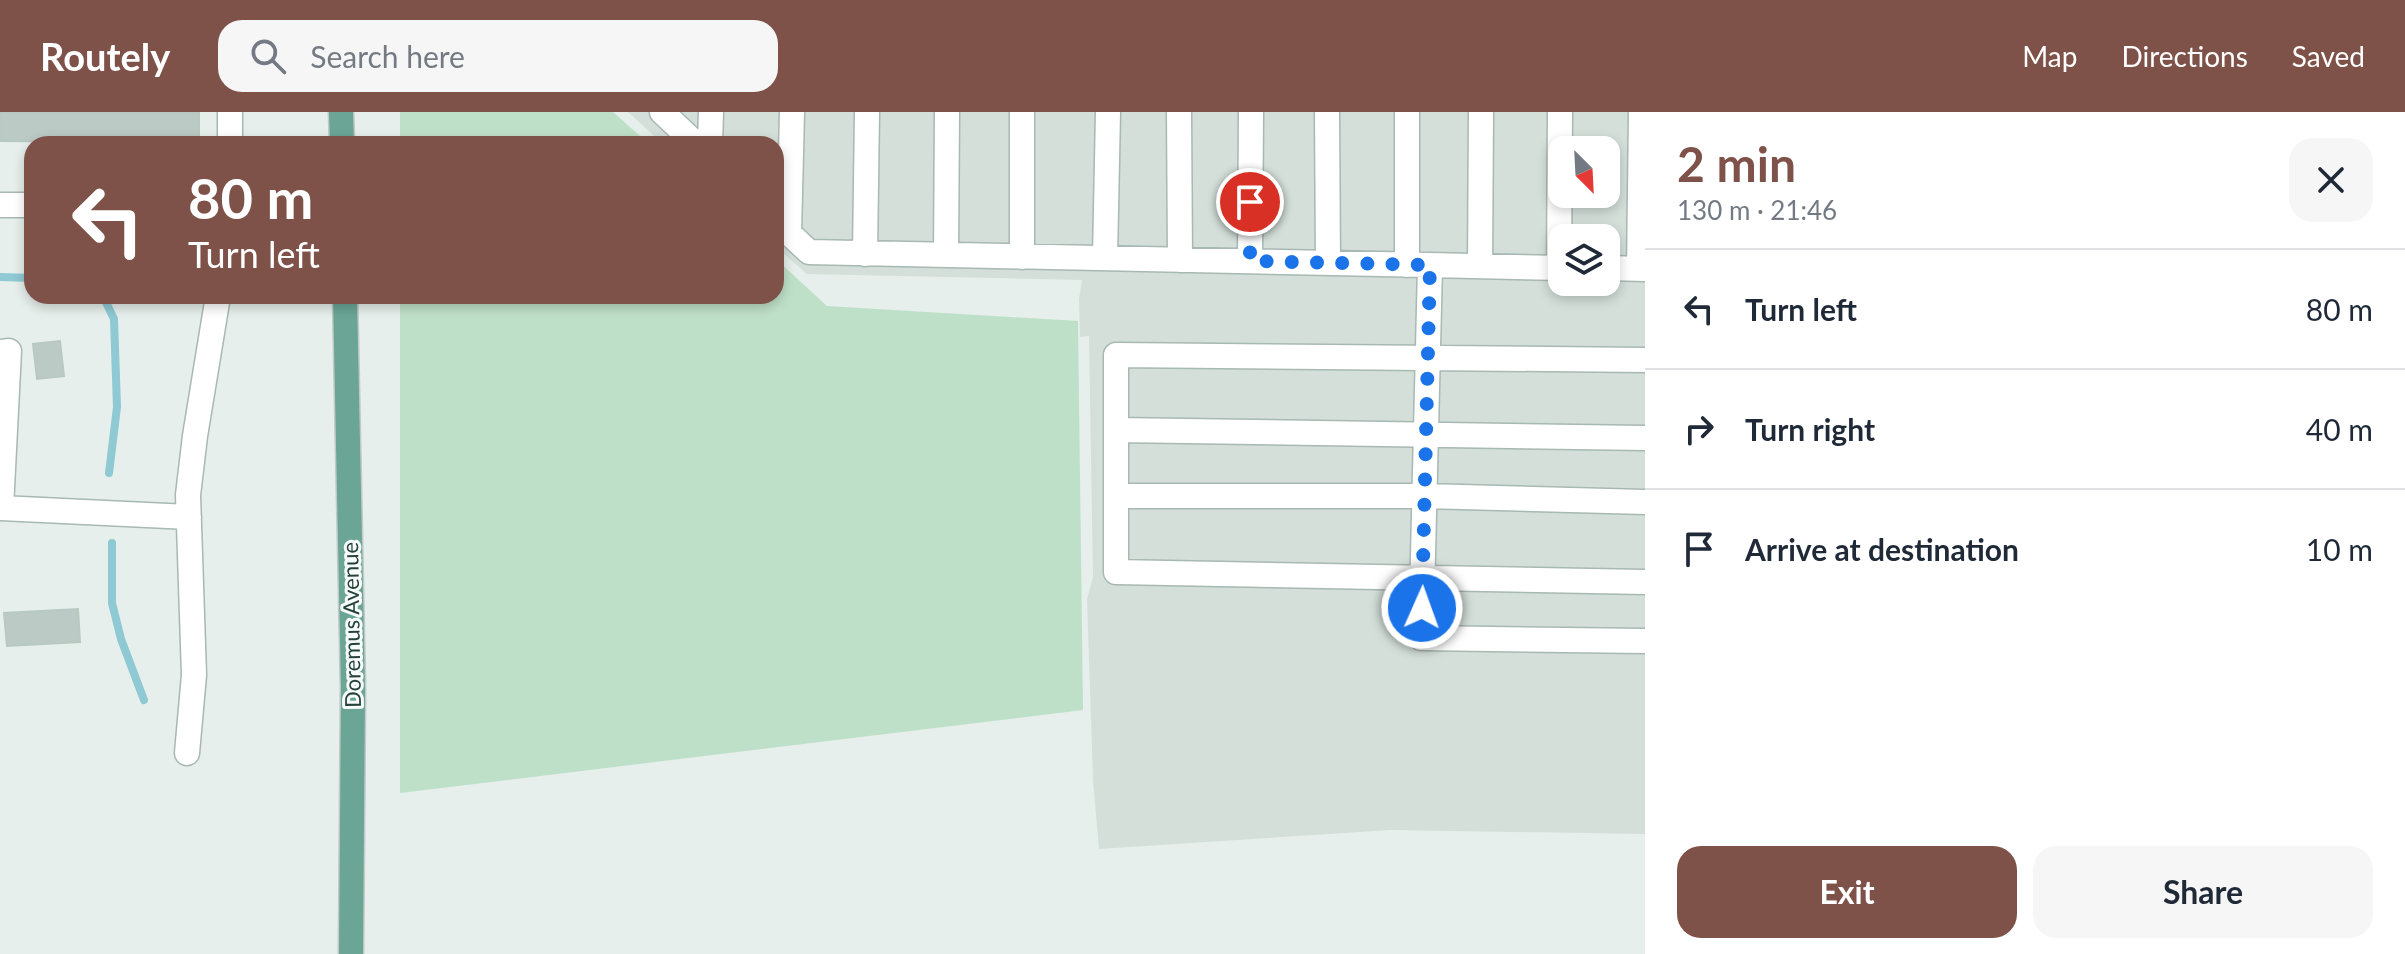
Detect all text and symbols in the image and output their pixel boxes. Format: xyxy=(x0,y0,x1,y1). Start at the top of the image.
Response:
search box xyxy=(218,20,778,92)
text: Routely xyxy=(40,33,170,79)
icon: search xyxy=(246,34,290,78)
text: Search here xyxy=(310,38,465,74)
text: Map xyxy=(2022,39,2077,73)
text: Directions xyxy=(2121,39,2248,73)
text: Saved xyxy=(2292,39,2365,73)
text: 2 min xyxy=(1677,135,1796,192)
north arrow xyxy=(1548,136,1620,208)
map controls xyxy=(1548,136,1620,296)
button: close xyxy=(2289,138,2373,222)
text: 80 m xyxy=(188,164,313,231)
icon: left xyxy=(56,168,160,272)
pin xyxy=(1216,168,1284,236)
icon: arrive xyxy=(1228,180,1272,224)
text: 130 m · 21:46 xyxy=(1677,194,1837,226)
button: layers xyxy=(1548,224,1620,296)
text: Turn left xyxy=(188,232,320,276)
icon: left xyxy=(1677,287,1721,331)
text: Turn left xyxy=(1745,291,1857,327)
text: 80 m xyxy=(2306,291,2373,327)
icon: right xyxy=(1677,407,1721,451)
text: Turn right xyxy=(1745,411,1875,447)
text: 40 m xyxy=(2306,411,2373,447)
icon: arrive xyxy=(1677,527,1721,571)
text: Arrive at destination xyxy=(1745,531,2019,567)
text: 10 m xyxy=(2306,531,2373,567)
street label: Doremus Avenue xyxy=(336,542,366,708)
position arrow xyxy=(1380,566,1464,650)
button: Exit xyxy=(1677,846,2017,938)
button: Share xyxy=(2033,846,2373,938)

